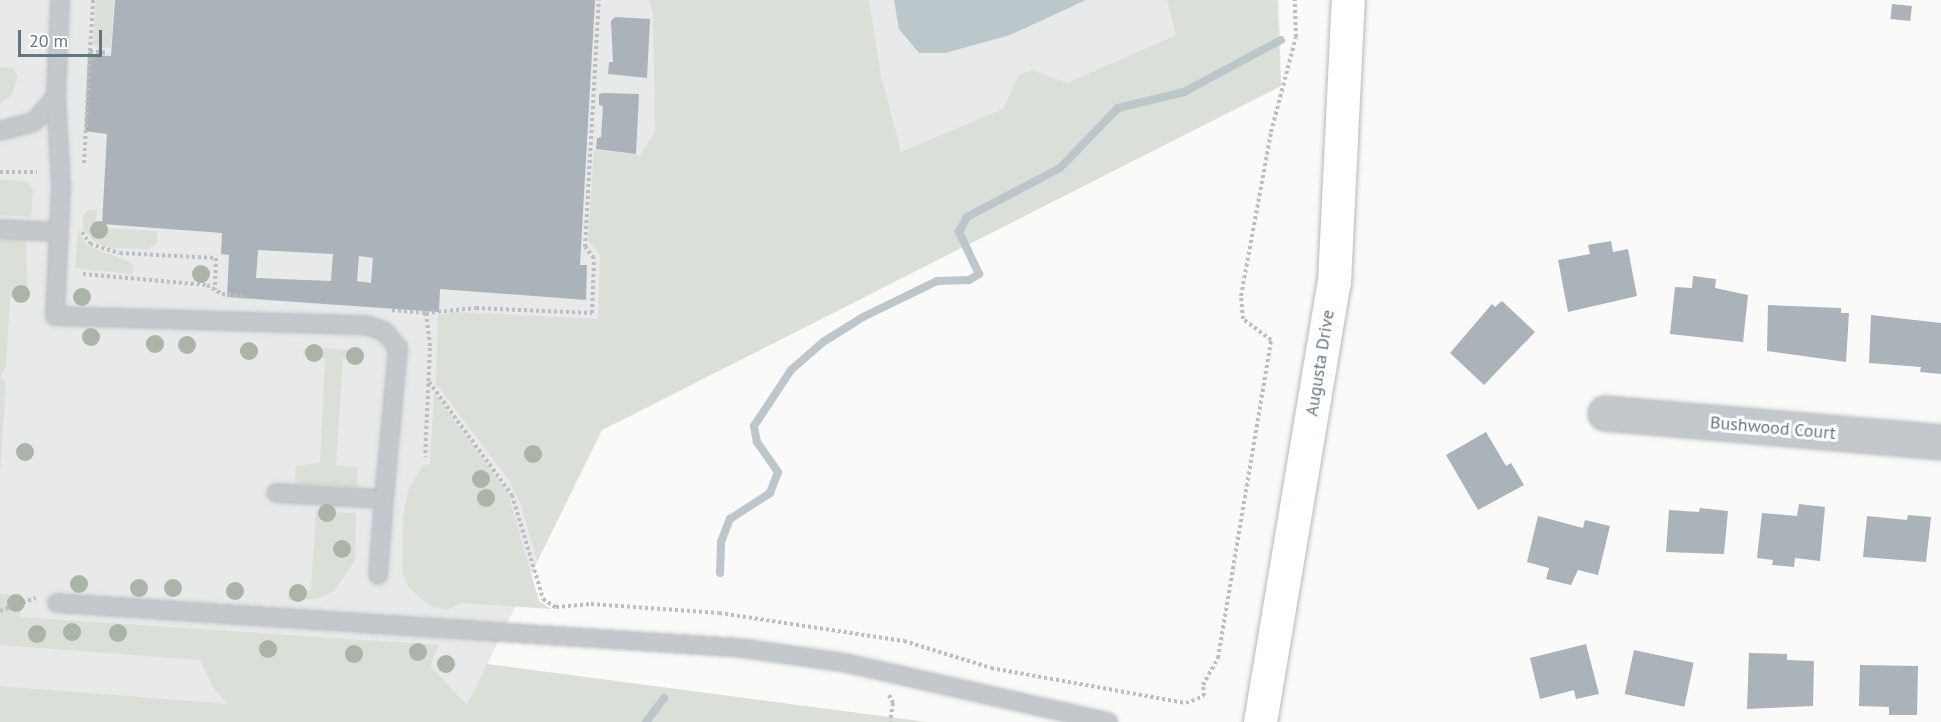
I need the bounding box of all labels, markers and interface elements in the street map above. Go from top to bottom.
scale bar [21,18,105,56]
text: 20 m [29,29,68,52]
street label: Augusta Drive [1301,308,1339,418]
street label: Bushwood Court [1709,412,1837,444]

